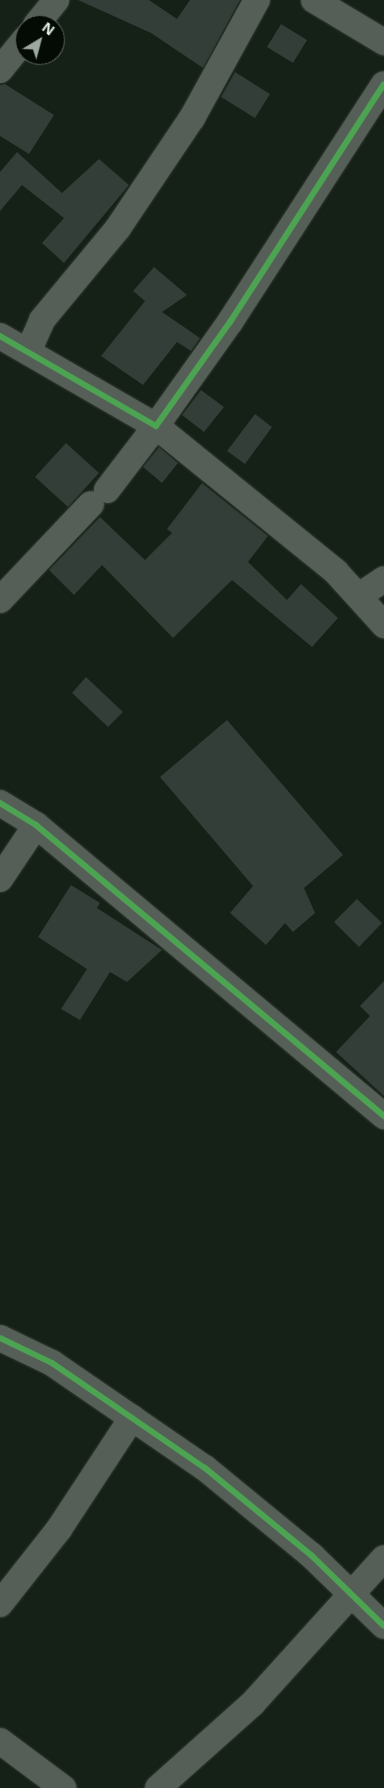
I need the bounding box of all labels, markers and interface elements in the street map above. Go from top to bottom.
north arrow [15,15,65,65]
text: N [38,17,59,39]

